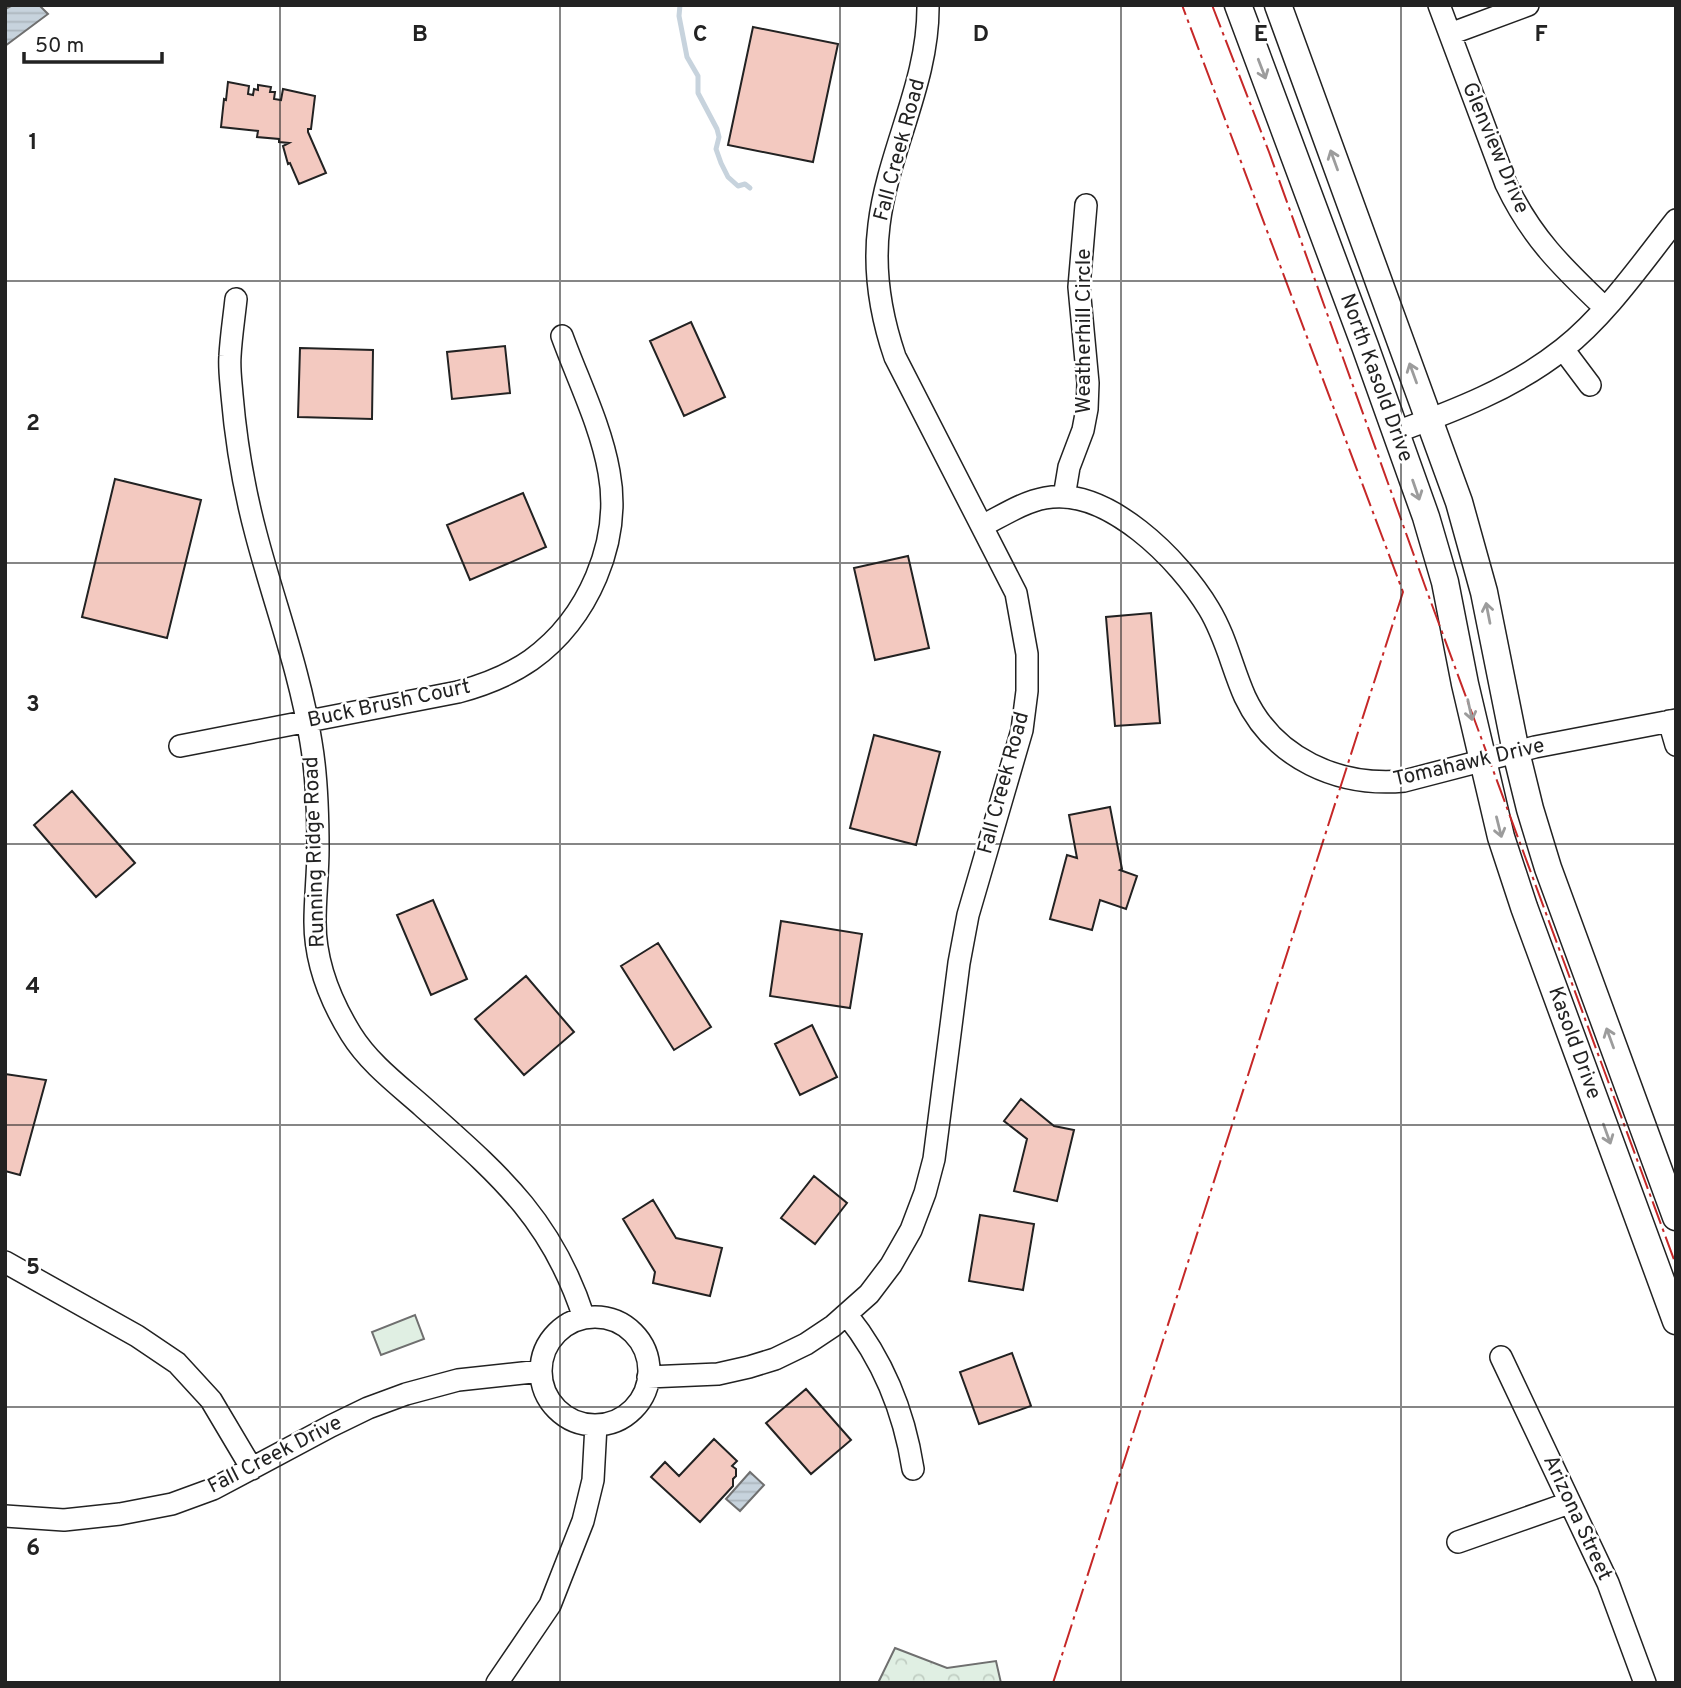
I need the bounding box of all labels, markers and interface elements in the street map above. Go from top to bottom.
scale bar [24,21,163,65]
text: B [412,21,428,50]
text: C [693,21,707,50]
text: D [973,21,989,50]
text: E [1254,21,1268,50]
text: F [1534,21,1548,50]
text: 50 m [35,33,84,60]
one-way arrow [1256,58,1269,80]
street label: Fall Creek Road [868,76,932,224]
street label: Glenview Drive [1455,78,1535,218]
text: 1 [28,129,38,158]
one-way arrow [1327,149,1340,171]
street label: Weatherhill Circle [1071,248,1098,414]
street label: North Kasold Drive [1333,290,1419,466]
one-way arrow [1406,363,1418,385]
text: 2 [26,410,40,439]
one-way arrow [1411,478,1423,500]
one-way arrow [1480,602,1494,625]
street label: Buck Brush Court [305,674,473,734]
text: 3 [26,691,40,720]
one-way arrow [1464,698,1478,721]
street label: Fall Creek Road [972,709,1036,857]
street label: Tomahawk Drive [1391,732,1547,794]
street label: Running Ridge Road [298,756,332,948]
one-way arrow [1493,815,1506,838]
text: 4 [26,973,40,1002]
street label: Kasold Drive [1541,983,1607,1103]
one-way arrow [1603,1027,1615,1049]
one-way arrow [1602,1123,1615,1145]
text: 5 [26,1254,40,1283]
street label: Fall Creek Drive [203,1410,347,1500]
street label: Arizona Street [1536,1451,1618,1585]
text: 6 [26,1535,40,1564]

